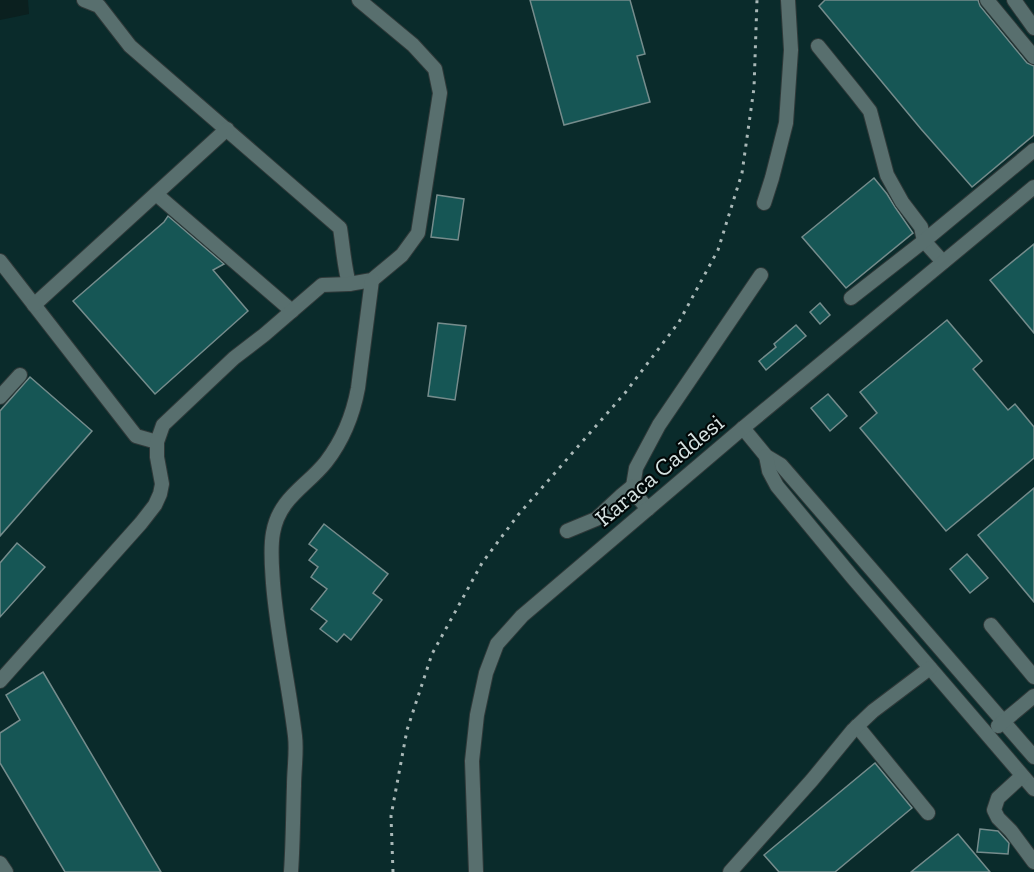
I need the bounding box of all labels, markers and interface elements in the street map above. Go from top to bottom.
street label: Karaca Caddesi [589,408,729,532]

